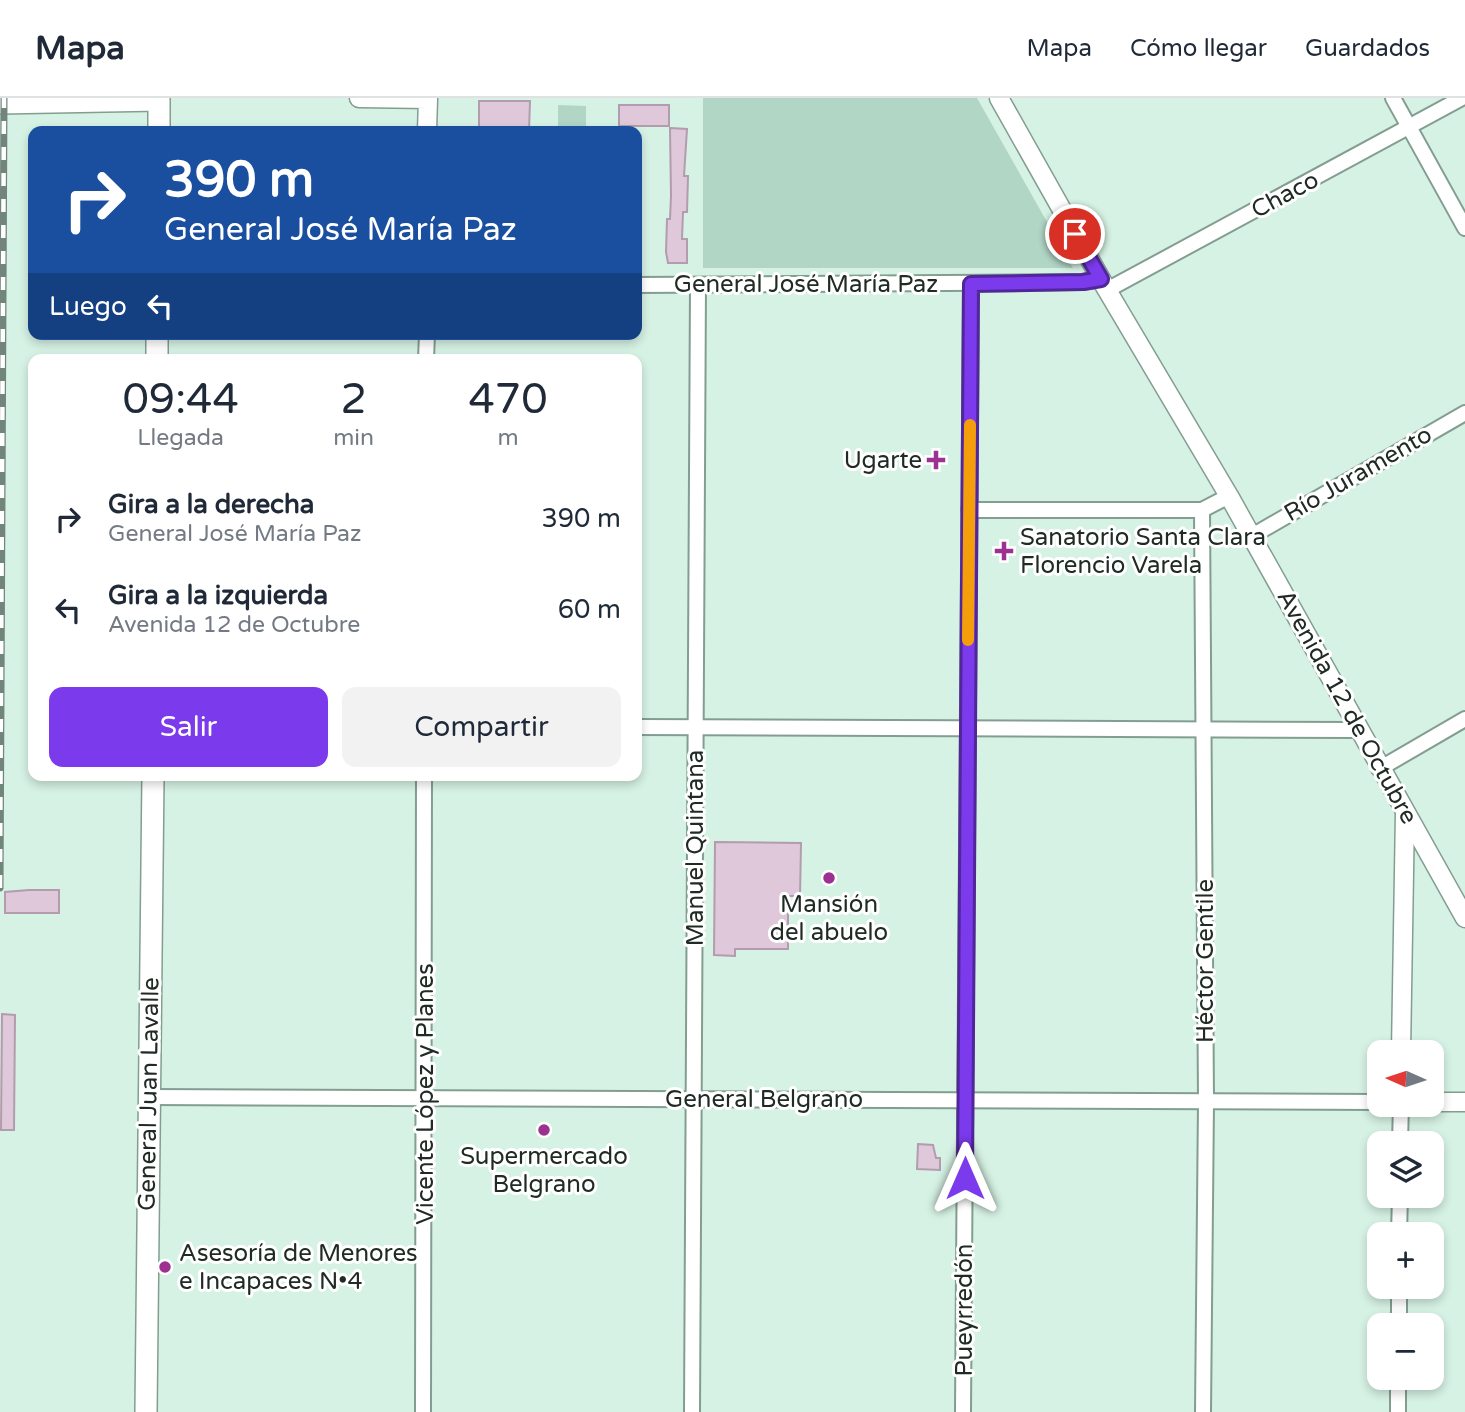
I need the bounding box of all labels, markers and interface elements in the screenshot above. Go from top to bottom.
text: Mapa [35,29,125,68]
text: Mapa [1027,34,1092,63]
text: Cómo llegar [1130,34,1267,63]
text: Guardados [1305,34,1430,63]
text: 390 m [164,151,314,210]
icon: right [49,154,140,245]
street label: Chaco [1246,165,1324,225]
pin [1045,204,1105,264]
text: General José María Paz [164,211,517,249]
icon: arrive [1056,215,1094,253]
street label: General José María Paz [674,270,938,299]
icon: left [141,287,179,325]
text: Luego [49,291,127,322]
text: 09:44 [122,374,239,425]
text: 2 [340,374,367,425]
text: 470 [468,374,548,425]
street label: Río Juramento [1279,420,1437,528]
text: Llegada [137,424,224,452]
text: min [333,424,374,452]
text: m [497,424,519,452]
place label: Ugarte [844,446,922,475]
marker: Ugarte [928,452,944,468]
text: Gira a la derecha [108,489,314,520]
icon: right [49,500,87,538]
text: 390 m [541,503,621,534]
text: General José María Paz [108,520,361,548]
place label: Sanatorio Santa Clara Florencio Varela [1020,523,1266,580]
marker: Sanatorio Santa Clara Florencio Varela [994,541,1014,561]
text: Gira a la izquierda [108,580,328,611]
street label: Avenida 12 de Octubre [1271,585,1423,829]
icon: left [49,591,87,629]
text: 60 m [558,594,621,625]
text: Avenida 12 de Octubre [108,611,360,639]
button: Salir [49,687,328,767]
button: Compartir [342,687,621,767]
street label: Manuel Quintana [681,750,710,946]
marker: Mansión del abuelo [821,870,837,886]
street label: Héctor Gentile [1191,879,1220,1043]
place label: Mansión del abuelo [770,890,888,947]
street label: Vicente López y Planes [411,963,440,1225]
street label: General Juan Lavalle [132,977,166,1211]
north arrow [1367,1040,1444,1116]
map controls [1367,1040,1444,1390]
street label: General Belgrano [665,1085,863,1114]
marker: Supermercado Belgrano [536,1122,552,1138]
button: layers [1367,1131,1444,1208]
position arrow [928,1141,1002,1215]
place label: Supermercado Belgrano [460,1142,628,1199]
button: + [1367,1222,1444,1299]
place label: Asesoría de Menores e Incapaces N•4 [179,1239,418,1296]
street label: Pueyrredón [950,1244,979,1376]
marker: Asesoría de Menores e Incapaces N•4 [157,1259,173,1275]
button: − [1367,1313,1444,1390]

